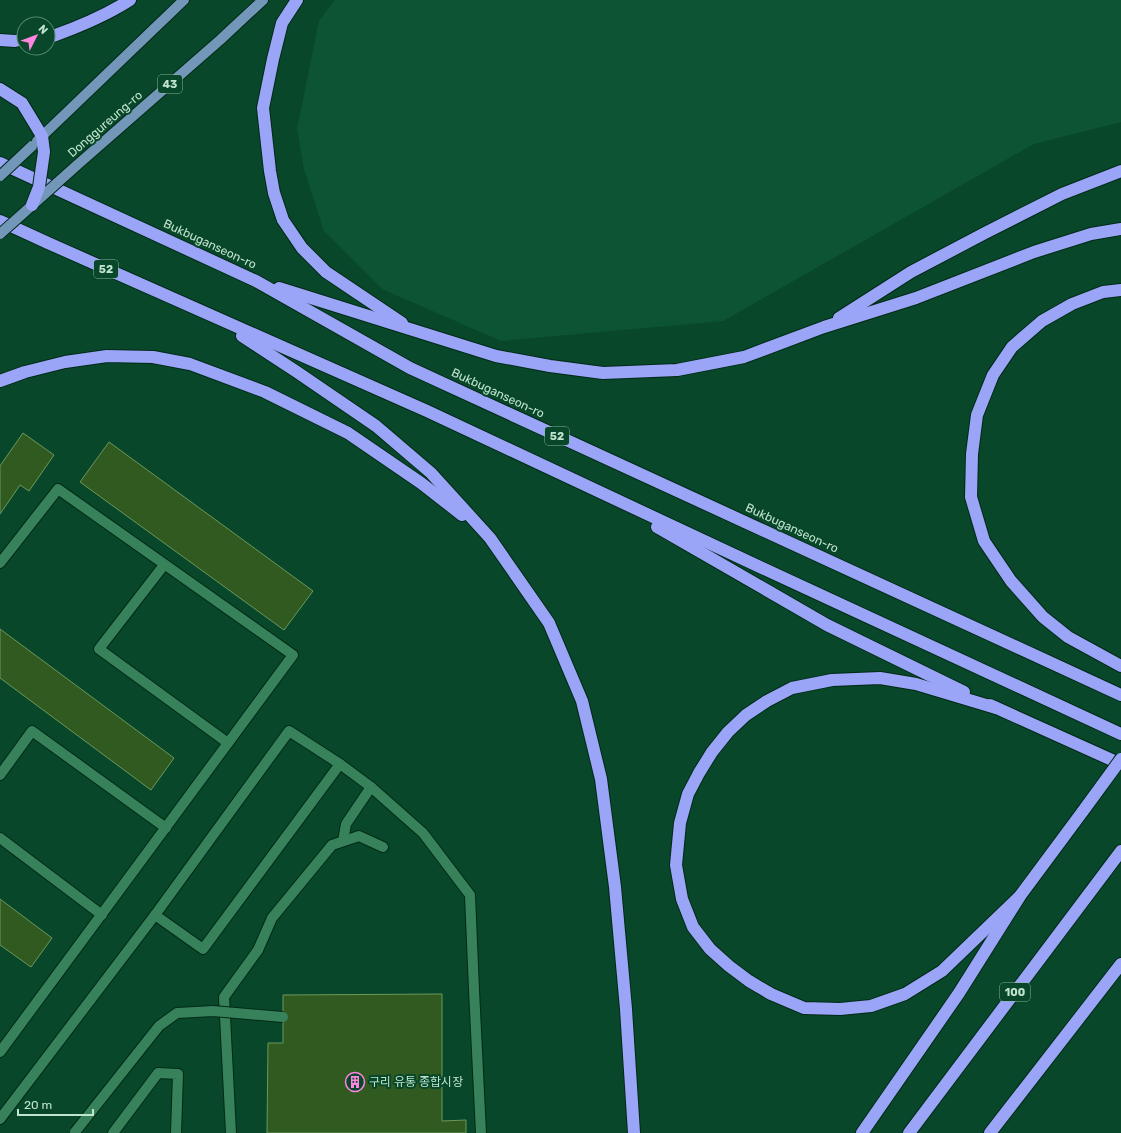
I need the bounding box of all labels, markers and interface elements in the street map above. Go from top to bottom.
north arrow [16,16,56,56]
text: N [36,22,51,37]
road number: 43 [158,75,182,93]
street label: Donggureung-ro [65,88,145,160]
street label: Bukbuganseon-ro [161,216,259,272]
road number: 52 [94,260,118,278]
street label: Bukbuganseon-ro [449,365,547,421]
road number: 52 [545,427,569,445]
street label: Bukbuganseon-ro [743,500,841,556]
road number: 100 [1000,983,1030,1001]
building icon: 구리 유통 종합시장 [344,1071,366,1093]
place label: 구리 유통 종합시장 [369,1075,463,1089]
scale bar [18,1091,93,1117]
text: 20 m [24,1098,52,1112]

